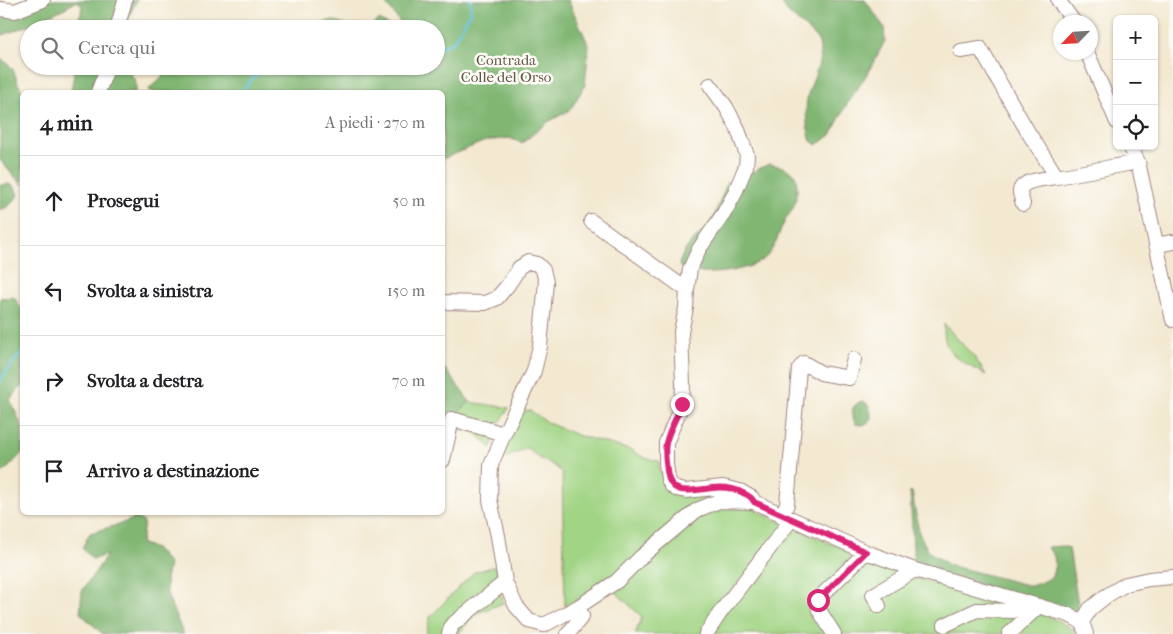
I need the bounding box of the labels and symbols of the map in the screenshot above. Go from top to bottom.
north arrow [1053,15,1098,60]
park label: Contrada Colle del Orso [461,51,552,86]
route end [671,393,694,416]
route start [807,589,830,612]

